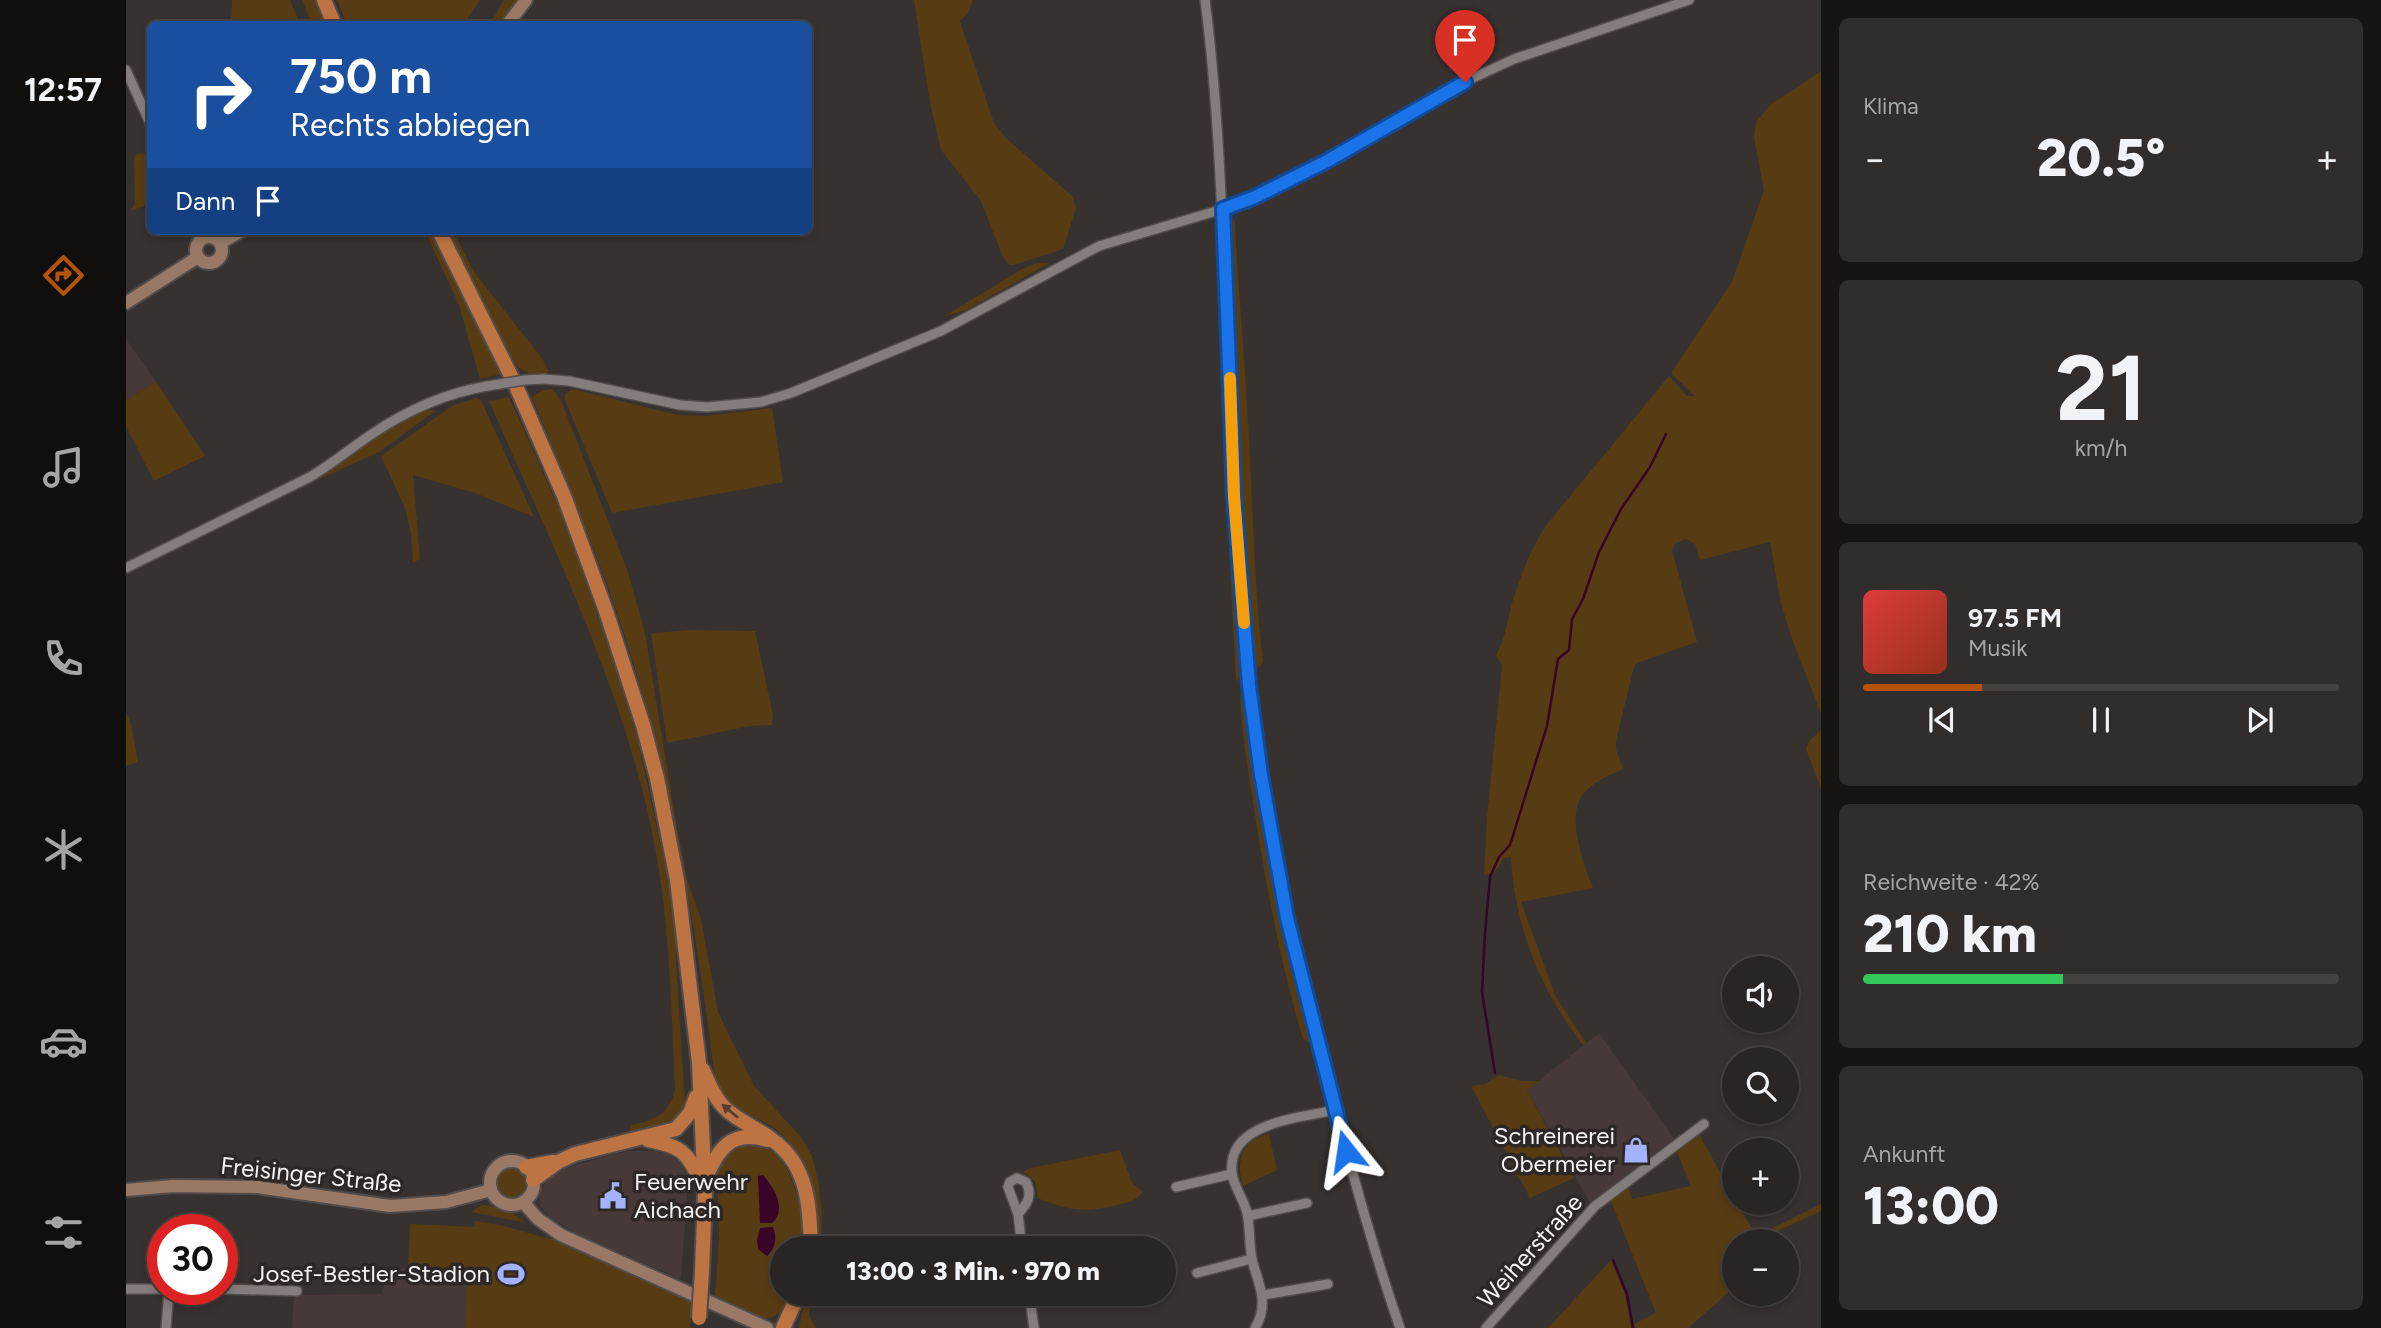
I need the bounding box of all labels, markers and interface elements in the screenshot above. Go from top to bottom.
pin [1435,10,1495,82]
icon: arrive [1446,21,1484,59]
text: 750 m [290,46,432,105]
icon: right [175,49,266,140]
text: 12:57 [24,71,102,109]
text: Klima [1863,92,1919,120]
text: Rechts abbiegen [290,106,530,144]
text: 20.5° [2037,127,2165,189]
text: − [1863,136,1887,182]
text: + [2315,136,2339,182]
icon: arrive [249,182,287,220]
text: Dann [175,185,235,217]
icon: directions [39,251,88,300]
text: 21 [2055,334,2147,443]
text: km/h [2075,434,2127,462]
icon: music [39,443,88,492]
text: 97.5 FM [1968,602,2062,634]
icon: phone [39,634,88,683]
text: Musik [1968,634,2028,662]
icon: previous [1923,701,1961,739]
icon: pause [2082,701,2120,739]
icon: next [2241,701,2279,739]
icon: climate [39,825,88,874]
text: Reichweite · 42% [1863,868,2040,896]
text: 210 km [1863,903,2037,965]
map controls [1722,956,1799,1306]
button: sound [1722,956,1799,1033]
icon: car [39,1017,88,1066]
button: search [1722,1047,1799,1124]
one-way arrow [721,1104,739,1119]
position arrow [1309,1114,1383,1188]
place label: Schreinerei Obermeier [1494,1121,1615,1178]
shop icon: Schreinerei Obermeier [1621,1135,1651,1165]
button: + [1722,1138,1799,1215]
text: Ankunft [1863,1140,1945,1168]
street label: Freisinger Straße [219,1151,403,1198]
place label: Feuerwehr Aichach [634,1167,748,1224]
text: 13:00 [1863,1175,1999,1237]
public building icon: Feuerwehr Aichach [598,1181,628,1211]
street label: Weiherstraße [1471,1188,1588,1313]
icon: filters [39,1208,88,1257]
speed limit sign: 30 [147,1214,238,1305]
button: − [1722,1229,1799,1306]
text: 13:00 · 3 Min. · 970 m [846,1255,1100,1287]
place label: Josef-Bestler-Stadion [253,1259,490,1288]
sports icon: Josef-Bestler-Stadion [496,1259,526,1289]

